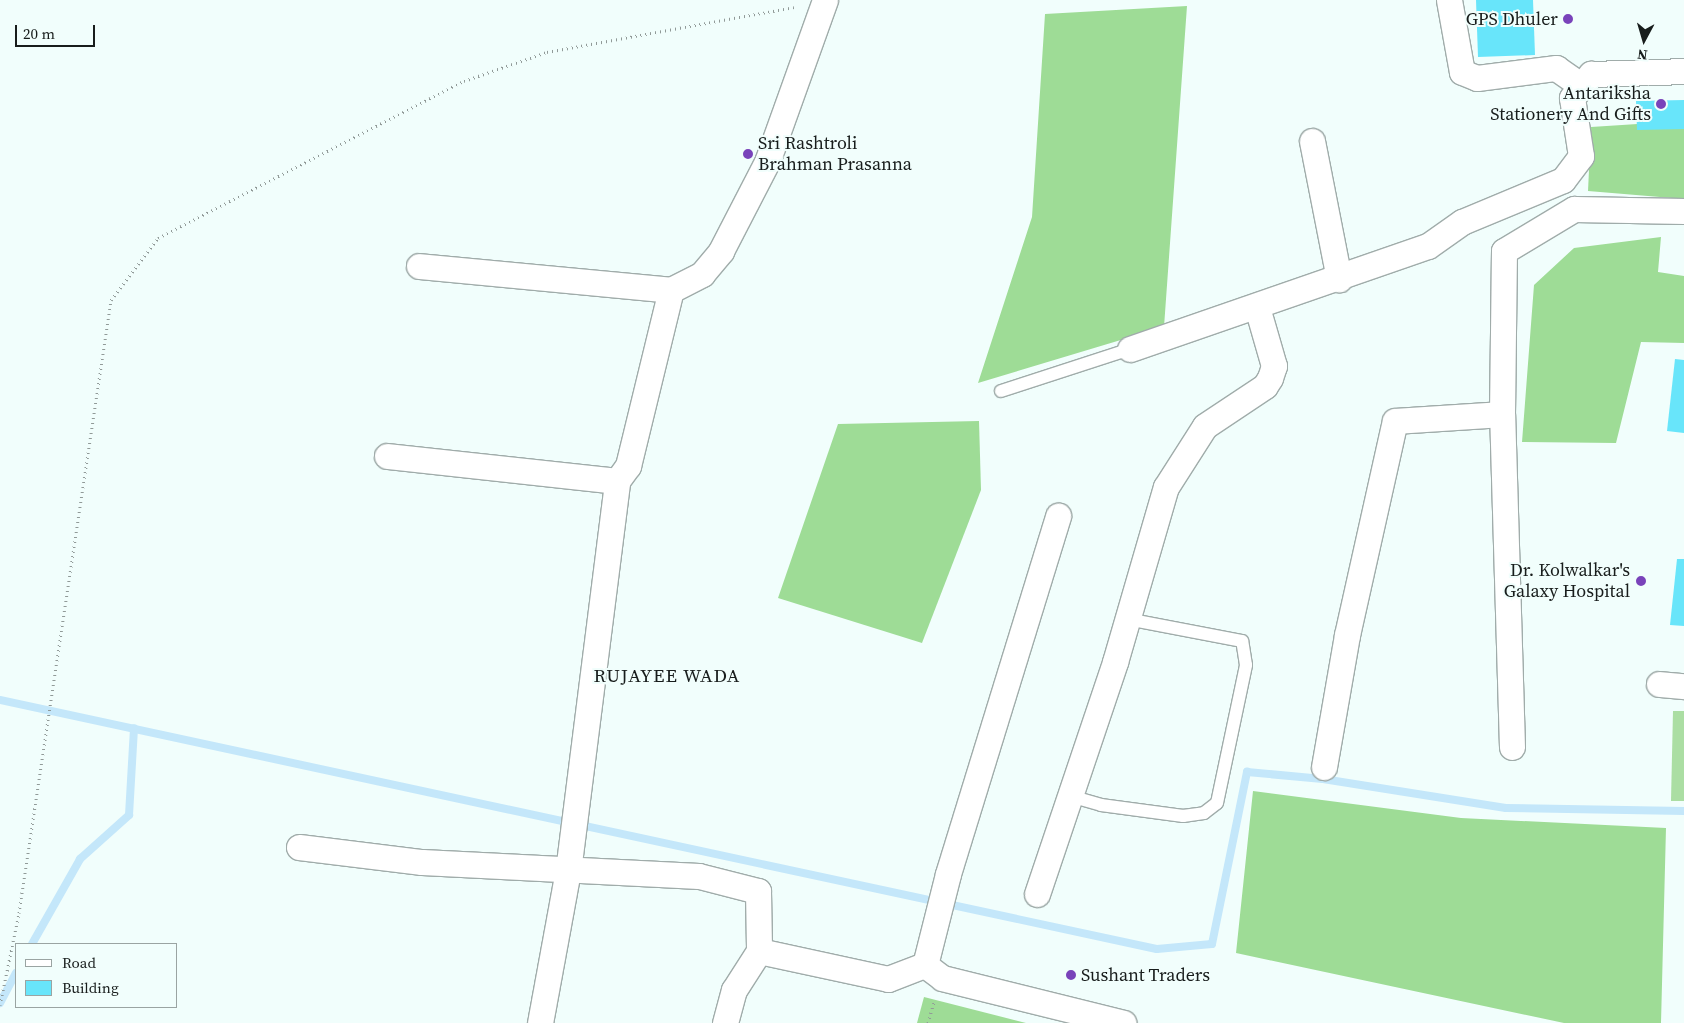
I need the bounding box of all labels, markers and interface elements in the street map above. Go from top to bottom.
place label: GPS Dhuler [1466,8,1558,30]
marker: GPS Dhuler [1562,13,1574,25]
scale bar [18,15,98,47]
north arrow [1619,15,1669,65]
text: 20 m [23,23,55,44]
text: N [1636,44,1649,65]
place label: Antariksha Stationery And Gifts [1490,83,1651,126]
marker: Antariksha Stationery And Gifts [1655,98,1667,110]
place label: Sri Rashtroli Brahman Prasanna [758,133,912,176]
marker: Sri Rashtroli Brahman Prasanna [742,148,754,160]
place label: Dr. Kolwalkar's Galaxy Hospital [1504,560,1630,602]
marker: Dr. Kolwalkar's Galaxy Hospital [1634,574,1648,588]
district label: RUJAYEE WADA [592,665,742,687]
legend [15,943,178,1008]
text: Road [62,952,96,973]
place label: Sushant Traders [1081,964,1210,986]
marker: Sushant Traders [1065,969,1077,981]
text: Building [62,977,119,998]

